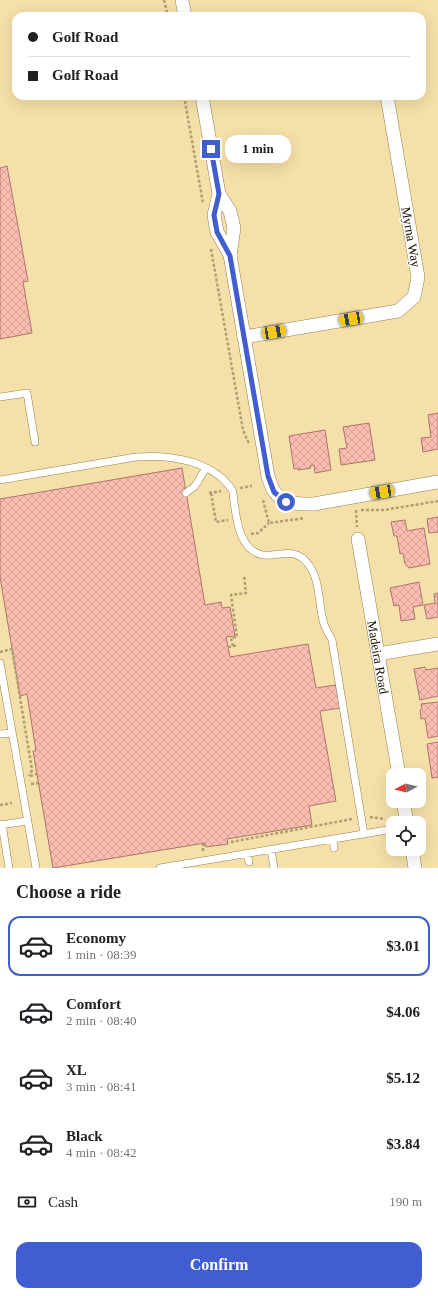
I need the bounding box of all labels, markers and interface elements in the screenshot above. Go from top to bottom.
text: Golf Road [52,29,118,45]
text: Golf Road [52,67,118,83]
callout: 1 min [225,135,291,163]
route end [202,140,220,158]
text: 1 min [242,141,274,156]
street label: Myrna Way [398,206,424,269]
car [338,311,364,327]
car [261,324,287,340]
car [369,484,395,500]
route start [277,493,295,511]
street label: Madeira Road [365,619,392,695]
north arrow [386,768,426,808]
map controls [386,768,426,856]
button: locate [386,816,426,856]
text: Choose a ride [16,882,121,902]
icon: car [18,928,54,964]
text: Economy [66,930,126,946]
text: $3.01 [386,938,420,954]
text: 1 min · 08:39 [66,947,136,962]
icon: car [18,994,54,1030]
text: Comfort [66,996,121,1012]
text: $4.06 [386,1004,420,1020]
text: 2 min · 08:40 [66,1013,136,1028]
icon: car [18,1060,54,1096]
text: XL [66,1062,87,1078]
text: $5.12 [386,1070,420,1086]
text: 3 min · 08:41 [66,1079,136,1094]
icon: car [18,1126,54,1162]
text: Black [66,1128,103,1144]
text: $3.84 [386,1136,420,1152]
text: 4 min · 08:42 [66,1145,136,1160]
icon: cash [16,1191,38,1213]
text: Cash [48,1194,78,1210]
text: 190 m [389,1194,422,1209]
button: Confirm [16,1242,422,1288]

